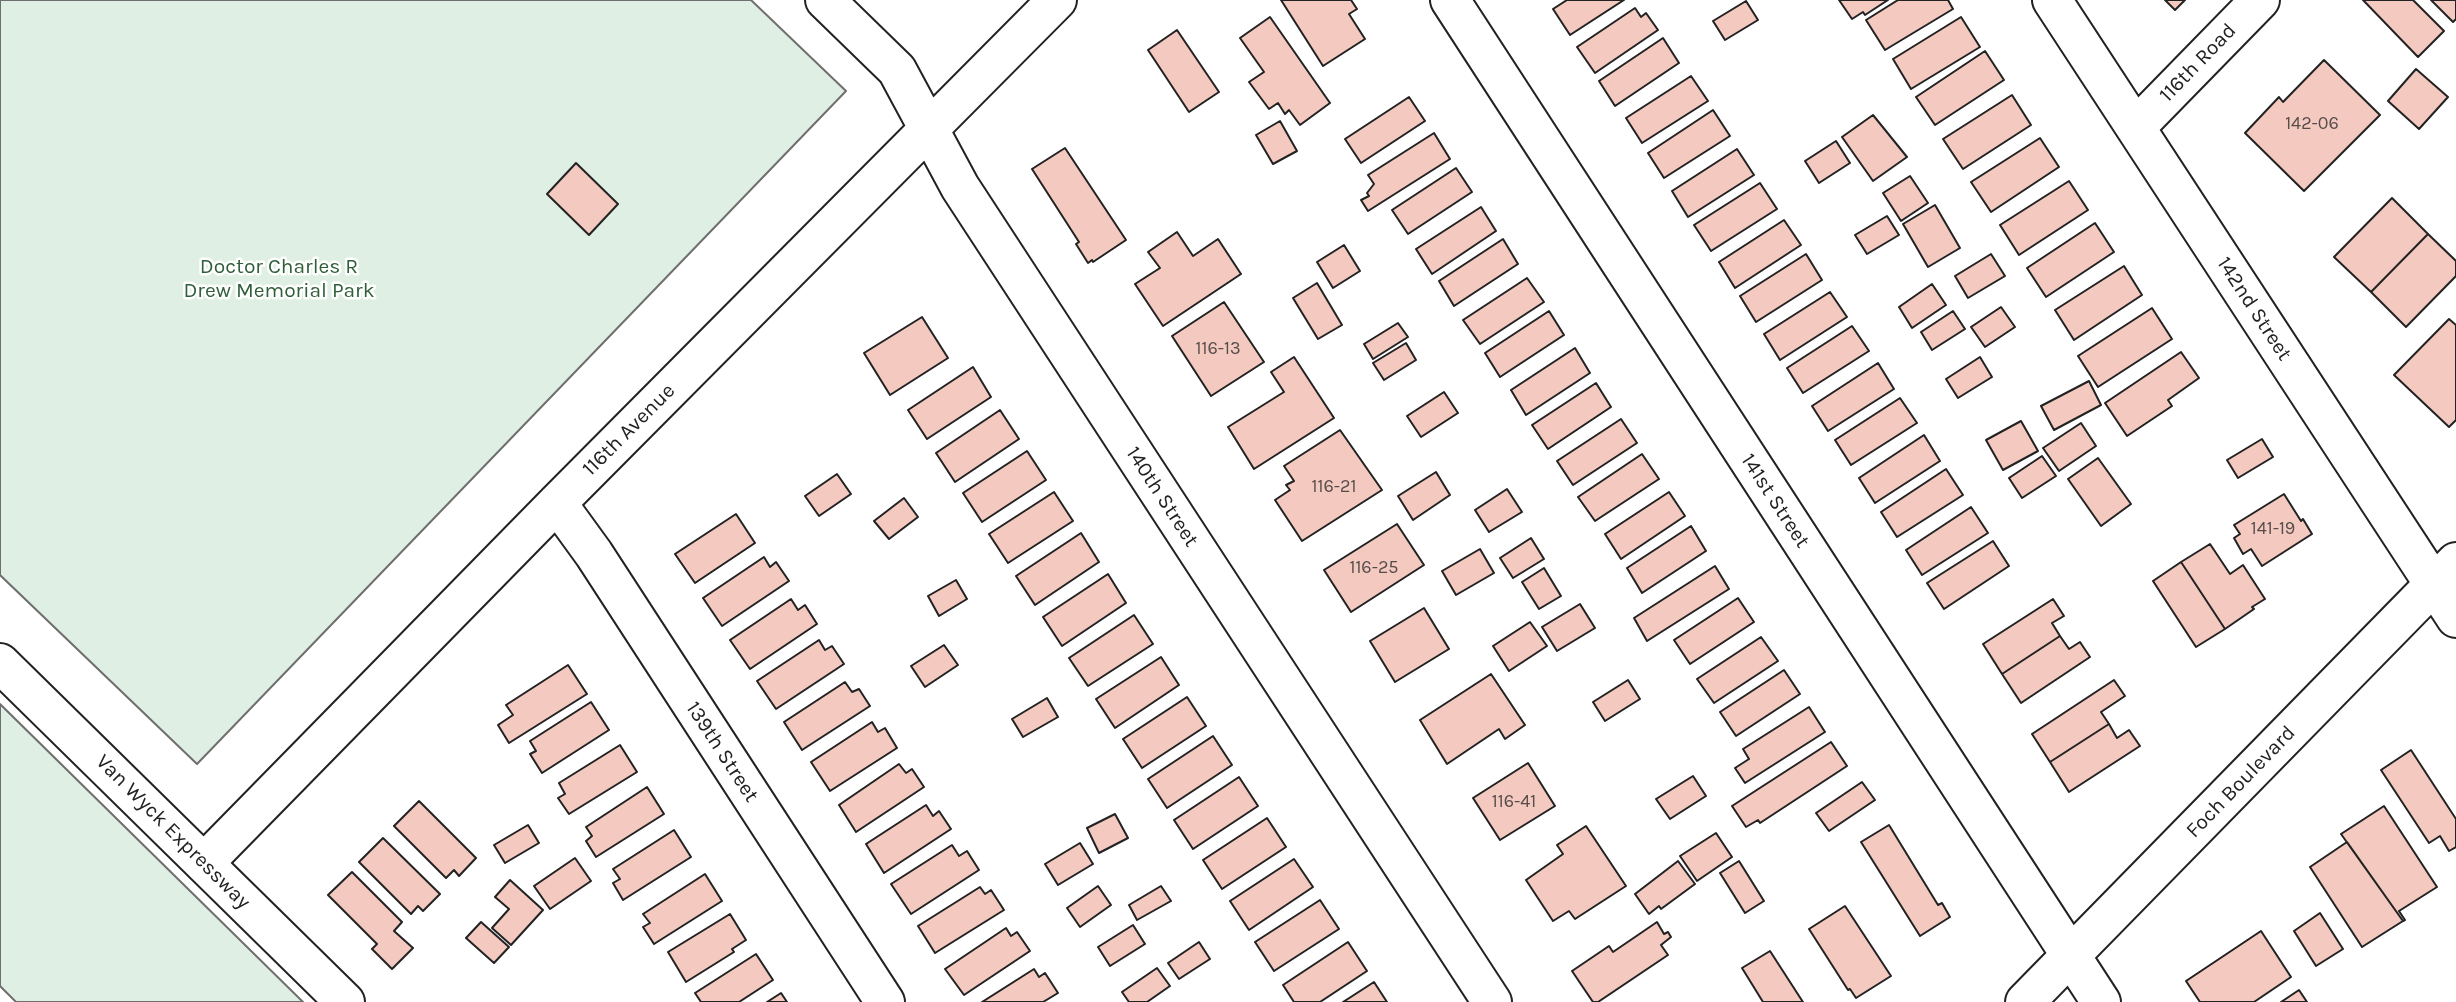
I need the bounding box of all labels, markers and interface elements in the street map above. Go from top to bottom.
street label: 116th Road [2154,18,2242,108]
house number: 142-06 [2285,113,2339,135]
street label: 142nd Street [2211,252,2297,366]
park label: Doctor Charles R Drew Memorial Park [183,254,375,304]
house number: 116-13 [1195,338,1241,360]
street label: 116th Avenue [577,378,681,482]
street label: 140th Street [1120,442,1204,552]
street label: 141st Street [1735,449,1815,553]
house number: 116-21 [1312,476,1356,498]
house number: 141-19 [2251,518,2295,540]
house number: 116-25 [1349,557,1399,579]
street label: 139th Street [680,697,764,807]
street label: Foch Boulevard [2181,721,2301,843]
street label: Van Wyck Expressway [90,749,256,915]
house number: 116-41 [1492,791,1536,813]

